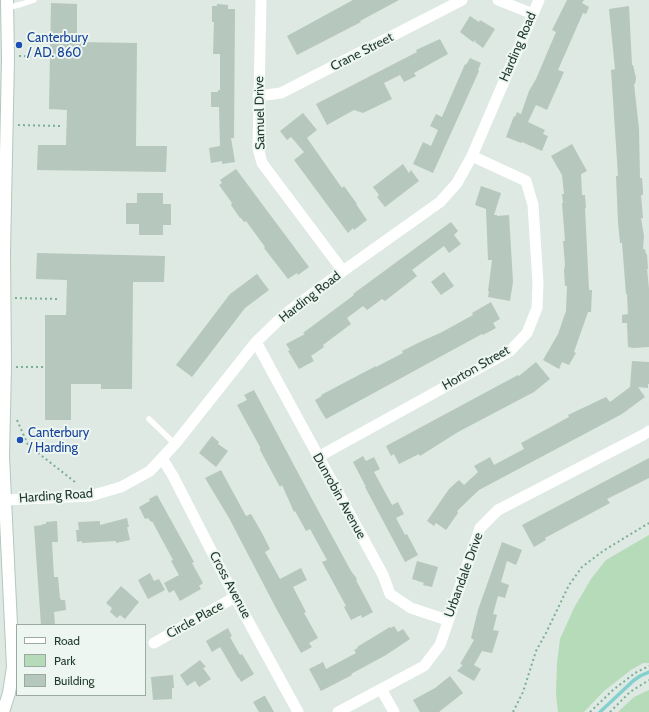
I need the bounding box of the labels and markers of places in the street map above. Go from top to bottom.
place label: Canterbury / AD. 860 [27,30,88,61]
marker: Canterbury / AD. 860 [14,40,24,50]
place label: Canterbury / Harding [28,425,89,456]
marker: Canterbury / Harding [15,435,25,445]

